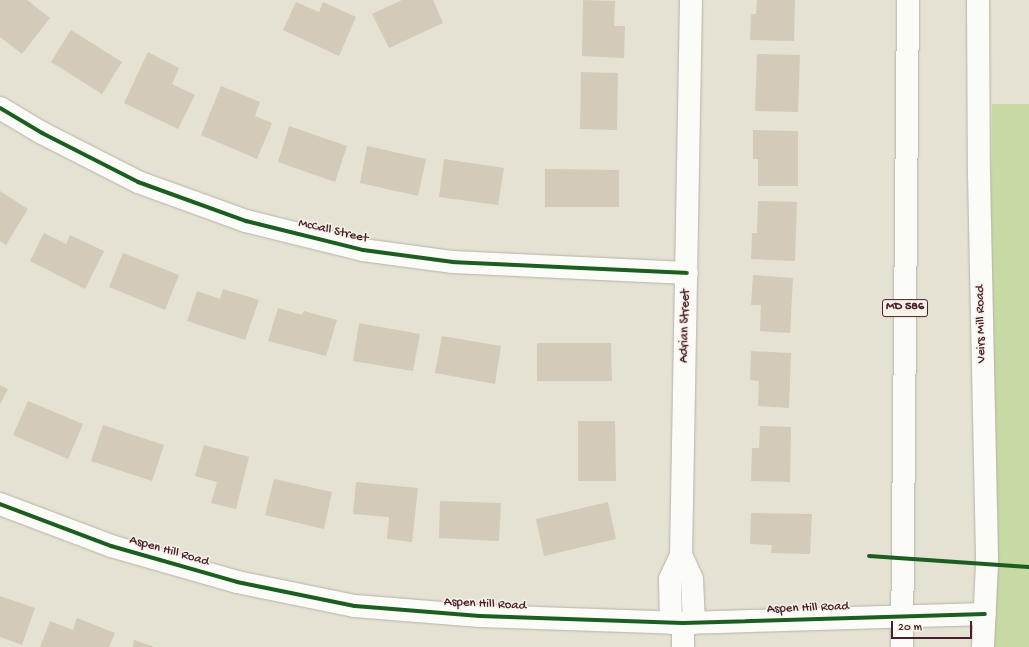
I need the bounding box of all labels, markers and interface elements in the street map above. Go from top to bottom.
street label: McCall Street [297,216,369,248]
street label: Veirs Mill Road [974,285,990,363]
street label: Adrian Street [678,289,694,363]
road number: MD 586 [882,298,928,318]
street label: Aspen Hill Road [127,533,211,571]
street label: Aspen Hill Road [444,595,526,615]
street label: Aspen Hill Road [767,600,849,618]
scale bar [893,613,974,639]
text: 20 m [898,621,922,635]

